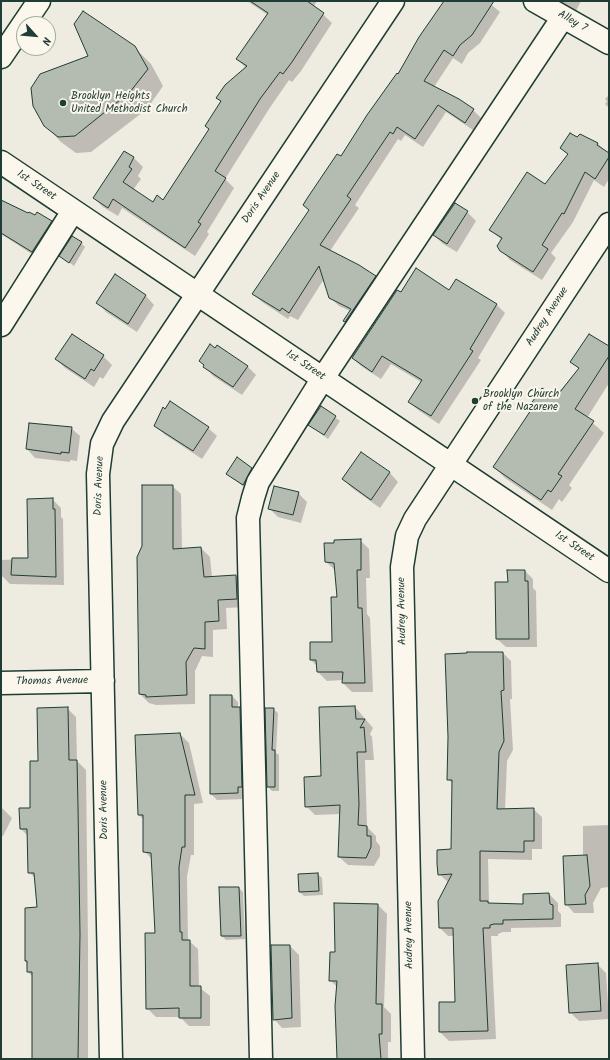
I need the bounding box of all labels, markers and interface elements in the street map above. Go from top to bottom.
street label: Alley 7 [555,8,589,36]
north arrow [16,16,56,56]
text: N [36,34,55,48]
place label: Brooklyn Heights United Methodist Church [71,90,188,116]
marker: Brooklyn Heights United Methodist Church [58,98,68,108]
street label: 1st Street [14,168,58,204]
street label: Doris Avenue [240,170,284,226]
street label: Audrey Avenue [524,285,572,349]
street label: 1st Street [283,348,327,384]
place label: Brooklyn Church of the Nazarene [483,388,559,414]
marker: Brooklyn Church of the Nazarene [470,396,480,406]
street label: Doris Avenue [92,456,108,516]
street label: 1st Street [552,529,596,565]
street label: Audrey Avenue [396,577,410,645]
street label: Thomas Avenue [16,675,88,689]
street label: Doris Avenue [98,780,112,840]
street label: Audrey Avenue [403,901,417,969]

